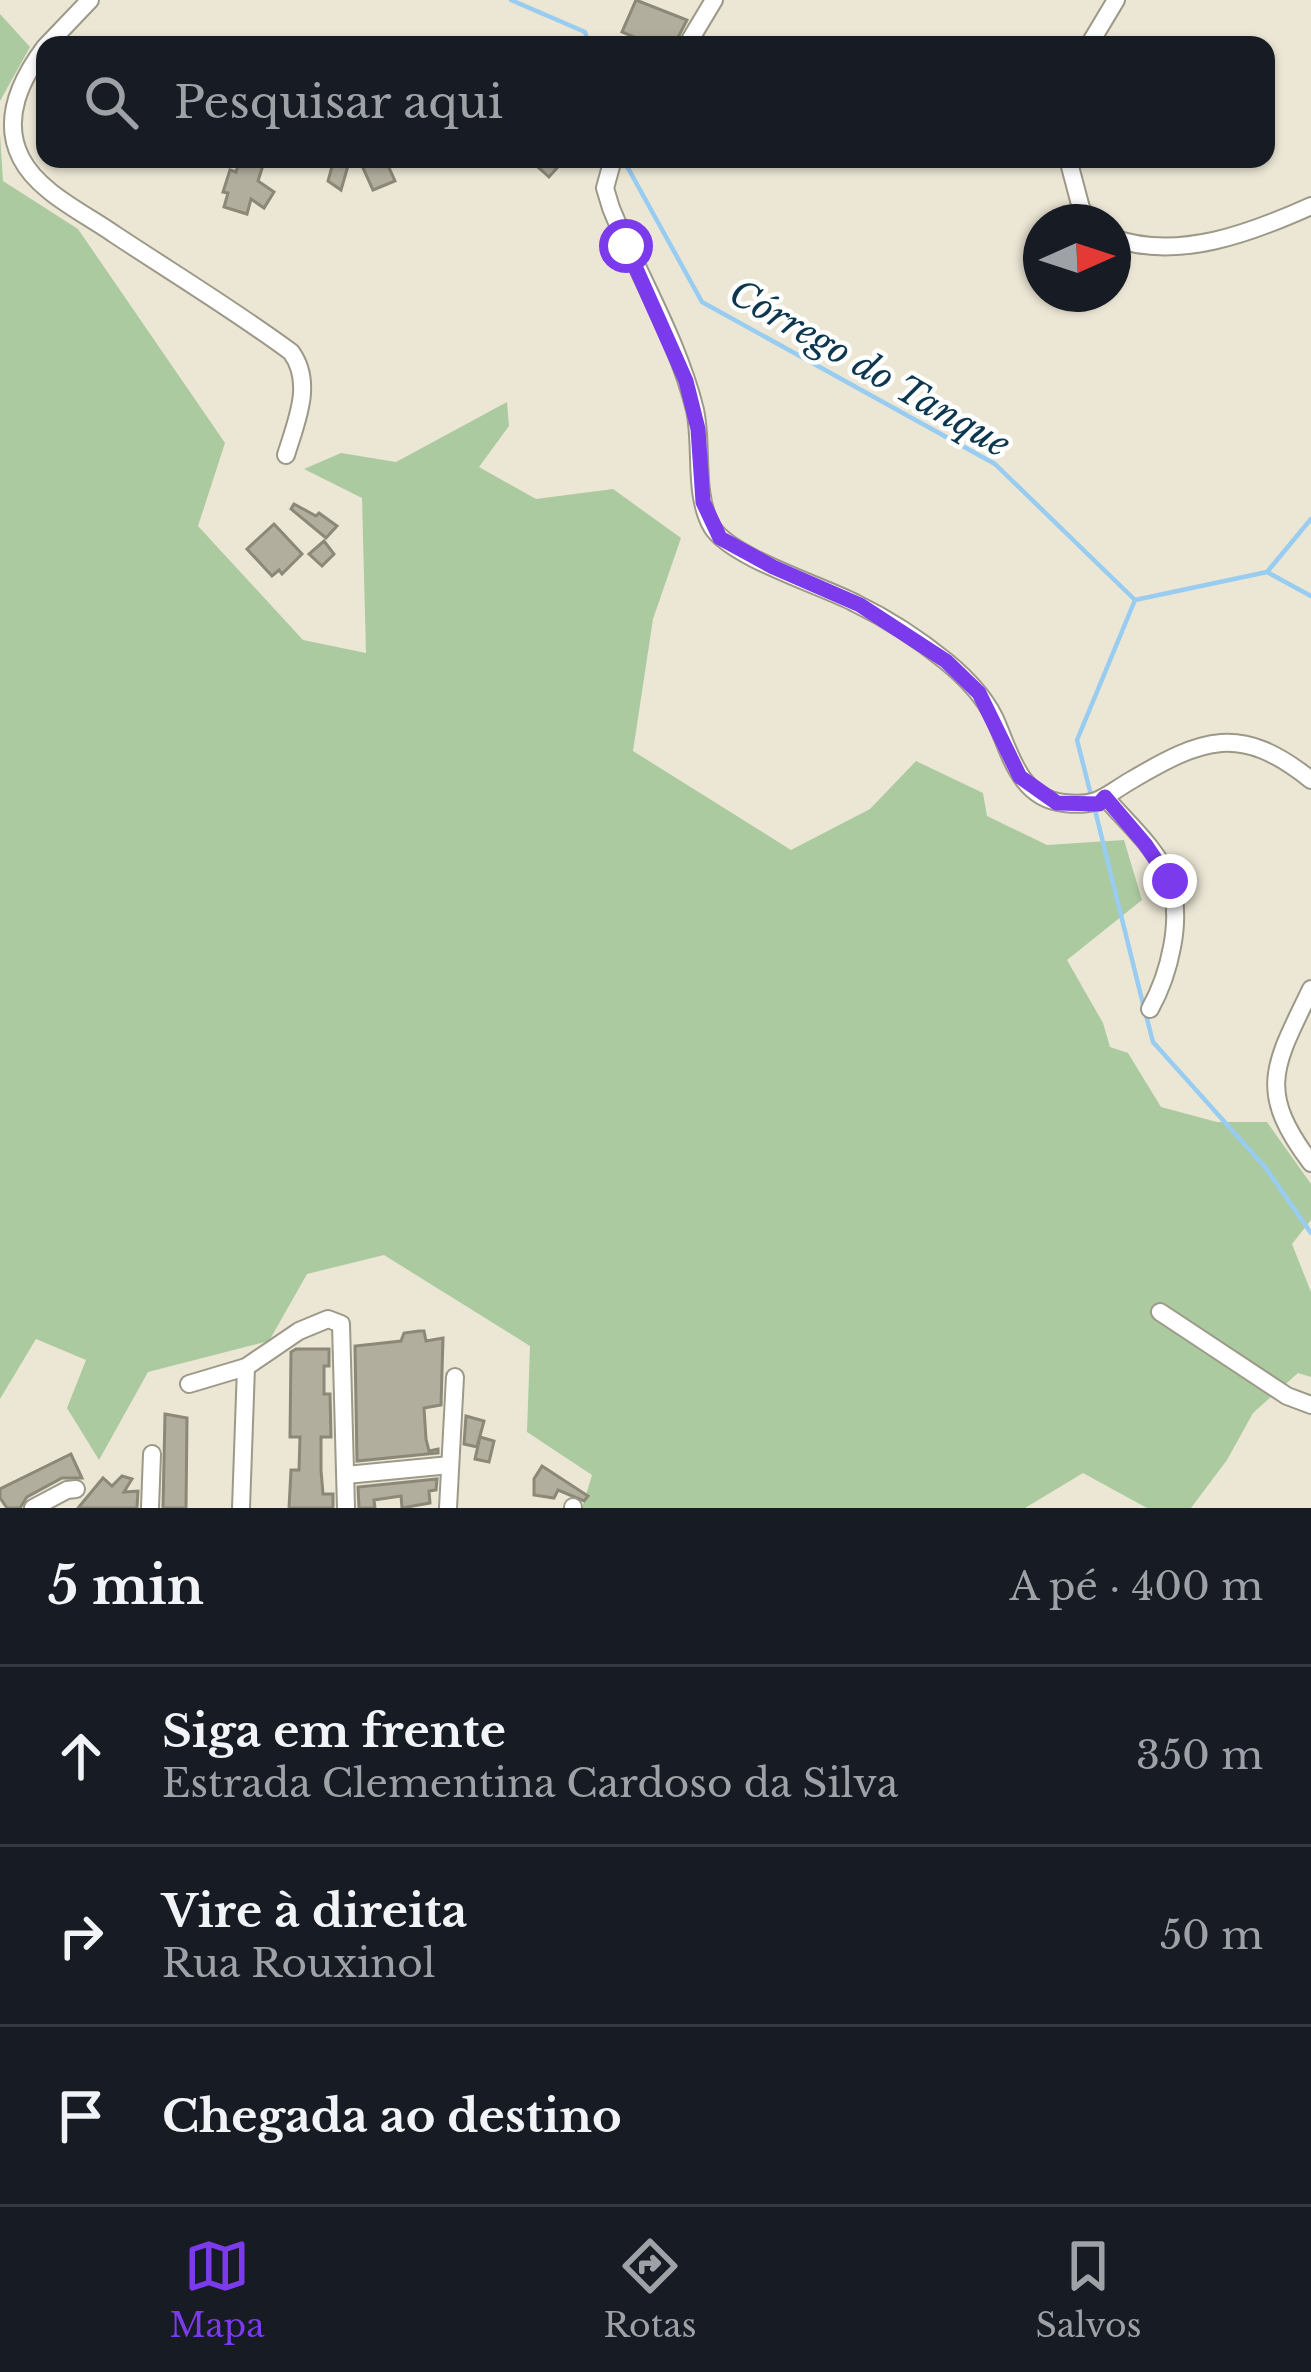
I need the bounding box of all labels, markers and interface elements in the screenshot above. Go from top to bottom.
search box [36,36,1275,168]
icon: search [78,69,144,135]
text: Pesquisar aqui [174,74,503,130]
north arrow [1023,204,1131,312]
route start [599,219,653,273]
water label: Córrego do Tanque [722,270,1018,467]
route end [1143,854,1197,908]
text: 5 min [48,1555,204,1618]
text: A pé · 400 m [1009,1562,1263,1611]
text: Siga em frente [162,1703,506,1759]
icon: ahead [48,1723,114,1789]
text: 350 m [1136,1731,1263,1780]
text: Estrada Clementina Cardoso da Silva [162,1759,898,1808]
text: Vire à direita [162,1883,467,1939]
icon: right [48,1903,114,1969]
text: 50 m [1160,1911,1263,1960]
text: Rua Rouxinol [162,1939,435,1988]
icon: arrive [48,2083,114,2149]
text: Chegada ao destino [162,2088,622,2144]
tab: Mapa [169,2233,264,2346]
tab: Rotas [603,2233,696,2346]
tab: Salvos [1035,2233,1141,2346]

